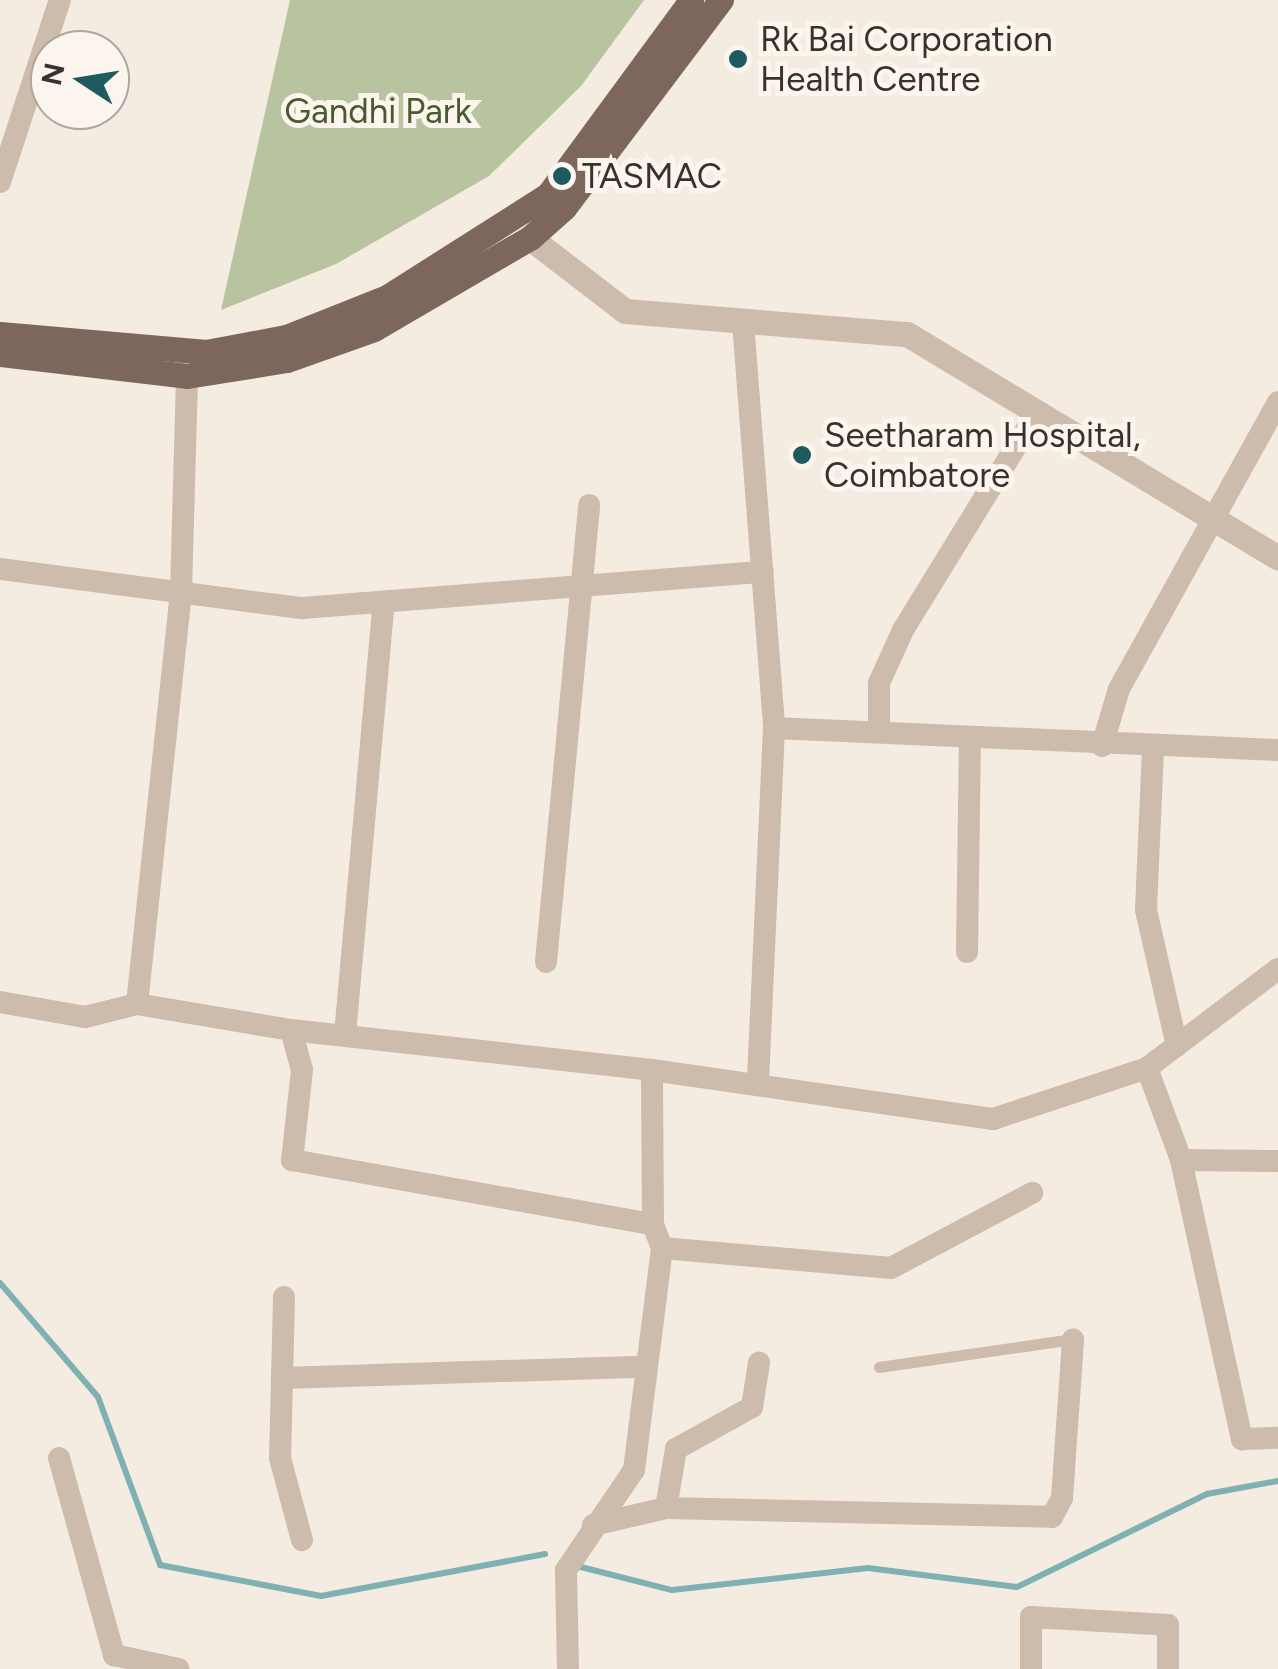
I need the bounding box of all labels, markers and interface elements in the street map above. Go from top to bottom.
place label: Rk Bai Corporation Health Centre [760,18,1053,100]
north arrow [30,30,130,130]
marker: Rk Bai Corporation Health Centre [725,46,751,72]
text: N [34,60,71,88]
park label: Gandhi Park [284,90,472,132]
place label: TASMAC [582,155,722,197]
marker: TASMAC [551,165,573,187]
place label: Seetharam Hospital, Coimbatore [824,414,1141,496]
marker: Seetharam Hospital, Coimbatore [789,442,815,468]

